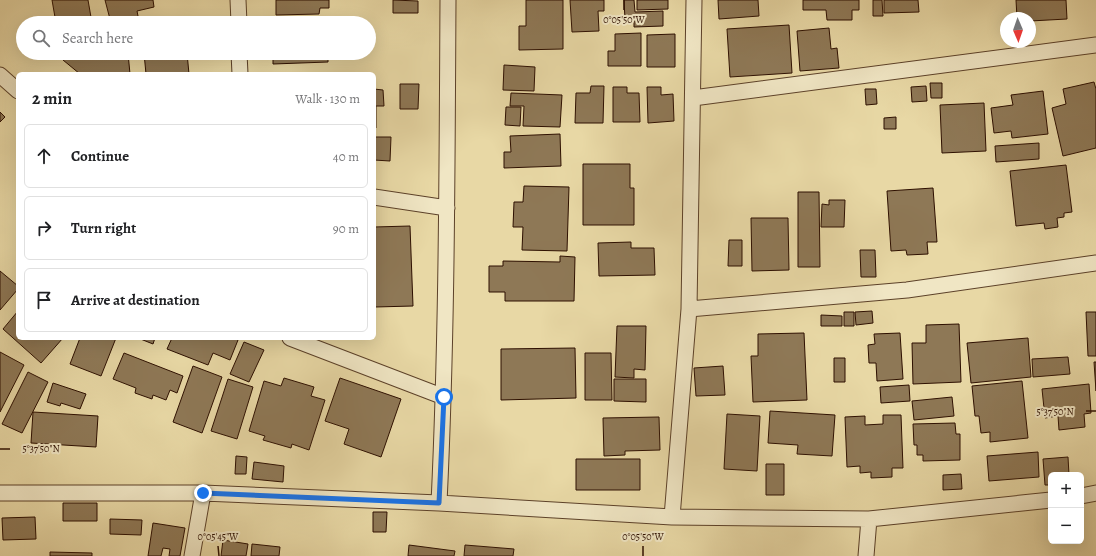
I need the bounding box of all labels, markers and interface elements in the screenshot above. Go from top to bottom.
north arrow [1000,12,1036,48]
text: 0°05'50"W [603,13,646,26]
search box [16,16,376,60]
icon: search [30,27,52,49]
text: Search here [62,28,133,48]
text: 2 min [32,87,72,110]
text: Walk · 130 m [295,90,360,107]
icon: ahead [33,145,55,167]
text: Continue [71,146,129,166]
text: 40 m [333,148,359,165]
icon: right [33,217,55,239]
text: Turn right [71,218,136,238]
text: 90 m [333,220,359,237]
icon: arrive [33,289,55,311]
text: Arrive at destination [71,290,200,310]
route start [435,388,453,406]
text: 5°37'50"N [1036,405,1074,418]
text: 5°37'50"N [22,442,60,455]
map controls [1048,472,1084,544]
button: + [1048,472,1084,508]
route end [194,484,212,502]
button: − [1048,508,1084,544]
text: 0°05'45"W [198,530,239,543]
text: 0°05'50"W [622,530,665,543]

